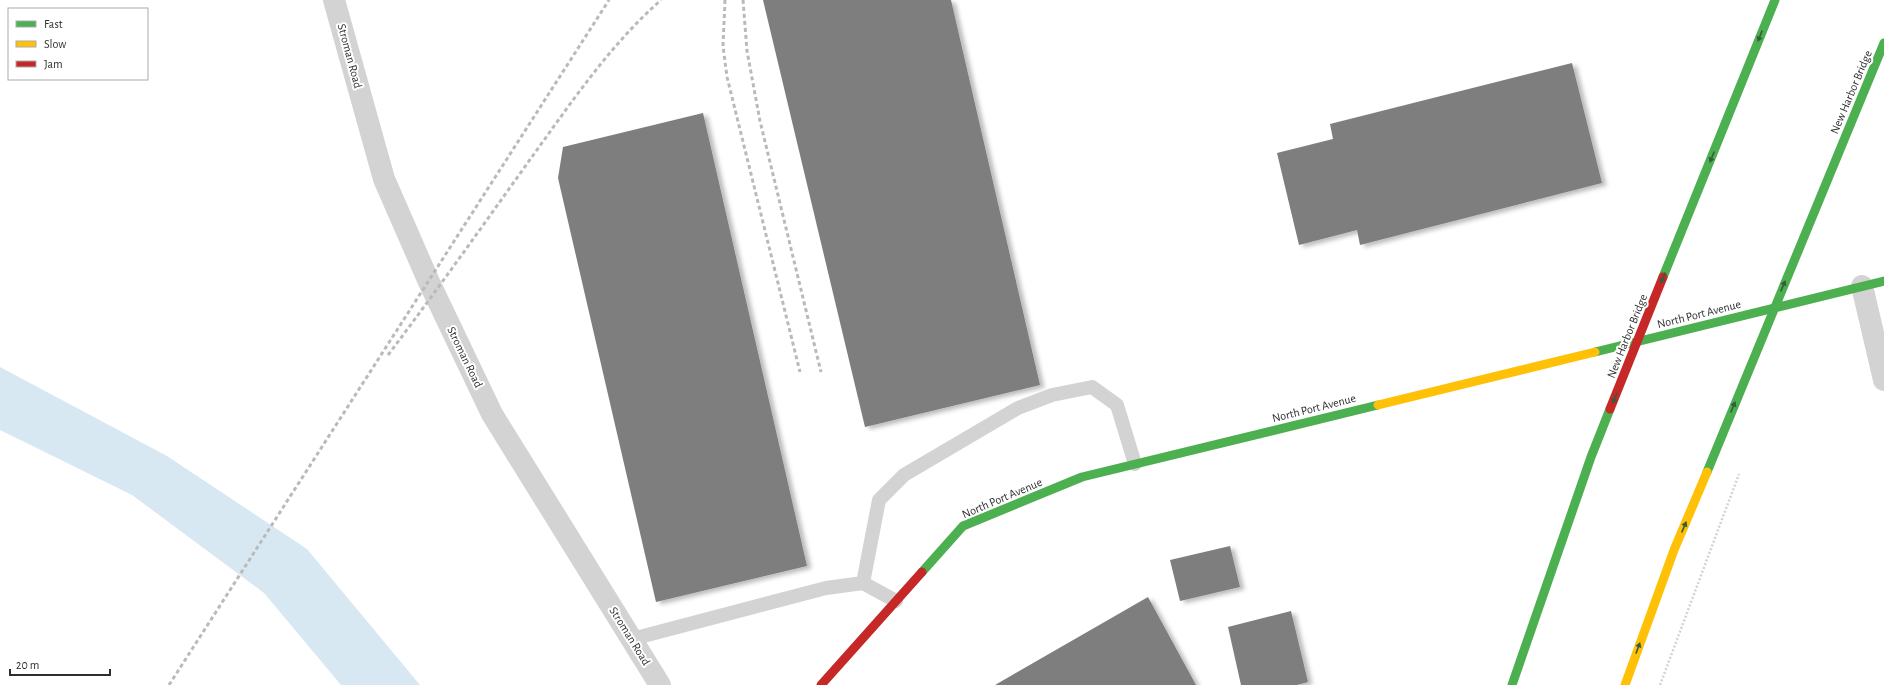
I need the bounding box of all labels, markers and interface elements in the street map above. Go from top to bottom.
legend [8,8,148,80]
text: Fast [44,18,63,30]
street label: Stroman Road [336,22,364,90]
one-way arrow [1757,31,1763,43]
text: Slow [44,38,66,50]
street label: New Harbor Bridge [1828,49,1874,135]
text: Jam [44,58,63,70]
one-way arrow [1708,151,1714,163]
one-way arrow [1660,272,1666,284]
one-way arrow [1781,280,1787,292]
street label: New Harbor Bridge [1605,292,1649,380]
street label: North Port Avenue [1656,298,1742,330]
street label: Stroman Road [445,325,485,389]
street label: North Port Avenue [1271,392,1357,424]
one-way arrow [1612,393,1618,405]
one-way arrow [1731,400,1737,412]
street label: North Port Avenue [960,476,1044,520]
one-way arrow [1681,520,1687,532]
street label: Stroman Road [607,605,653,667]
one-way arrow [1635,642,1641,654]
scale bar [10,651,110,677]
text: 20 m [16,659,39,671]

